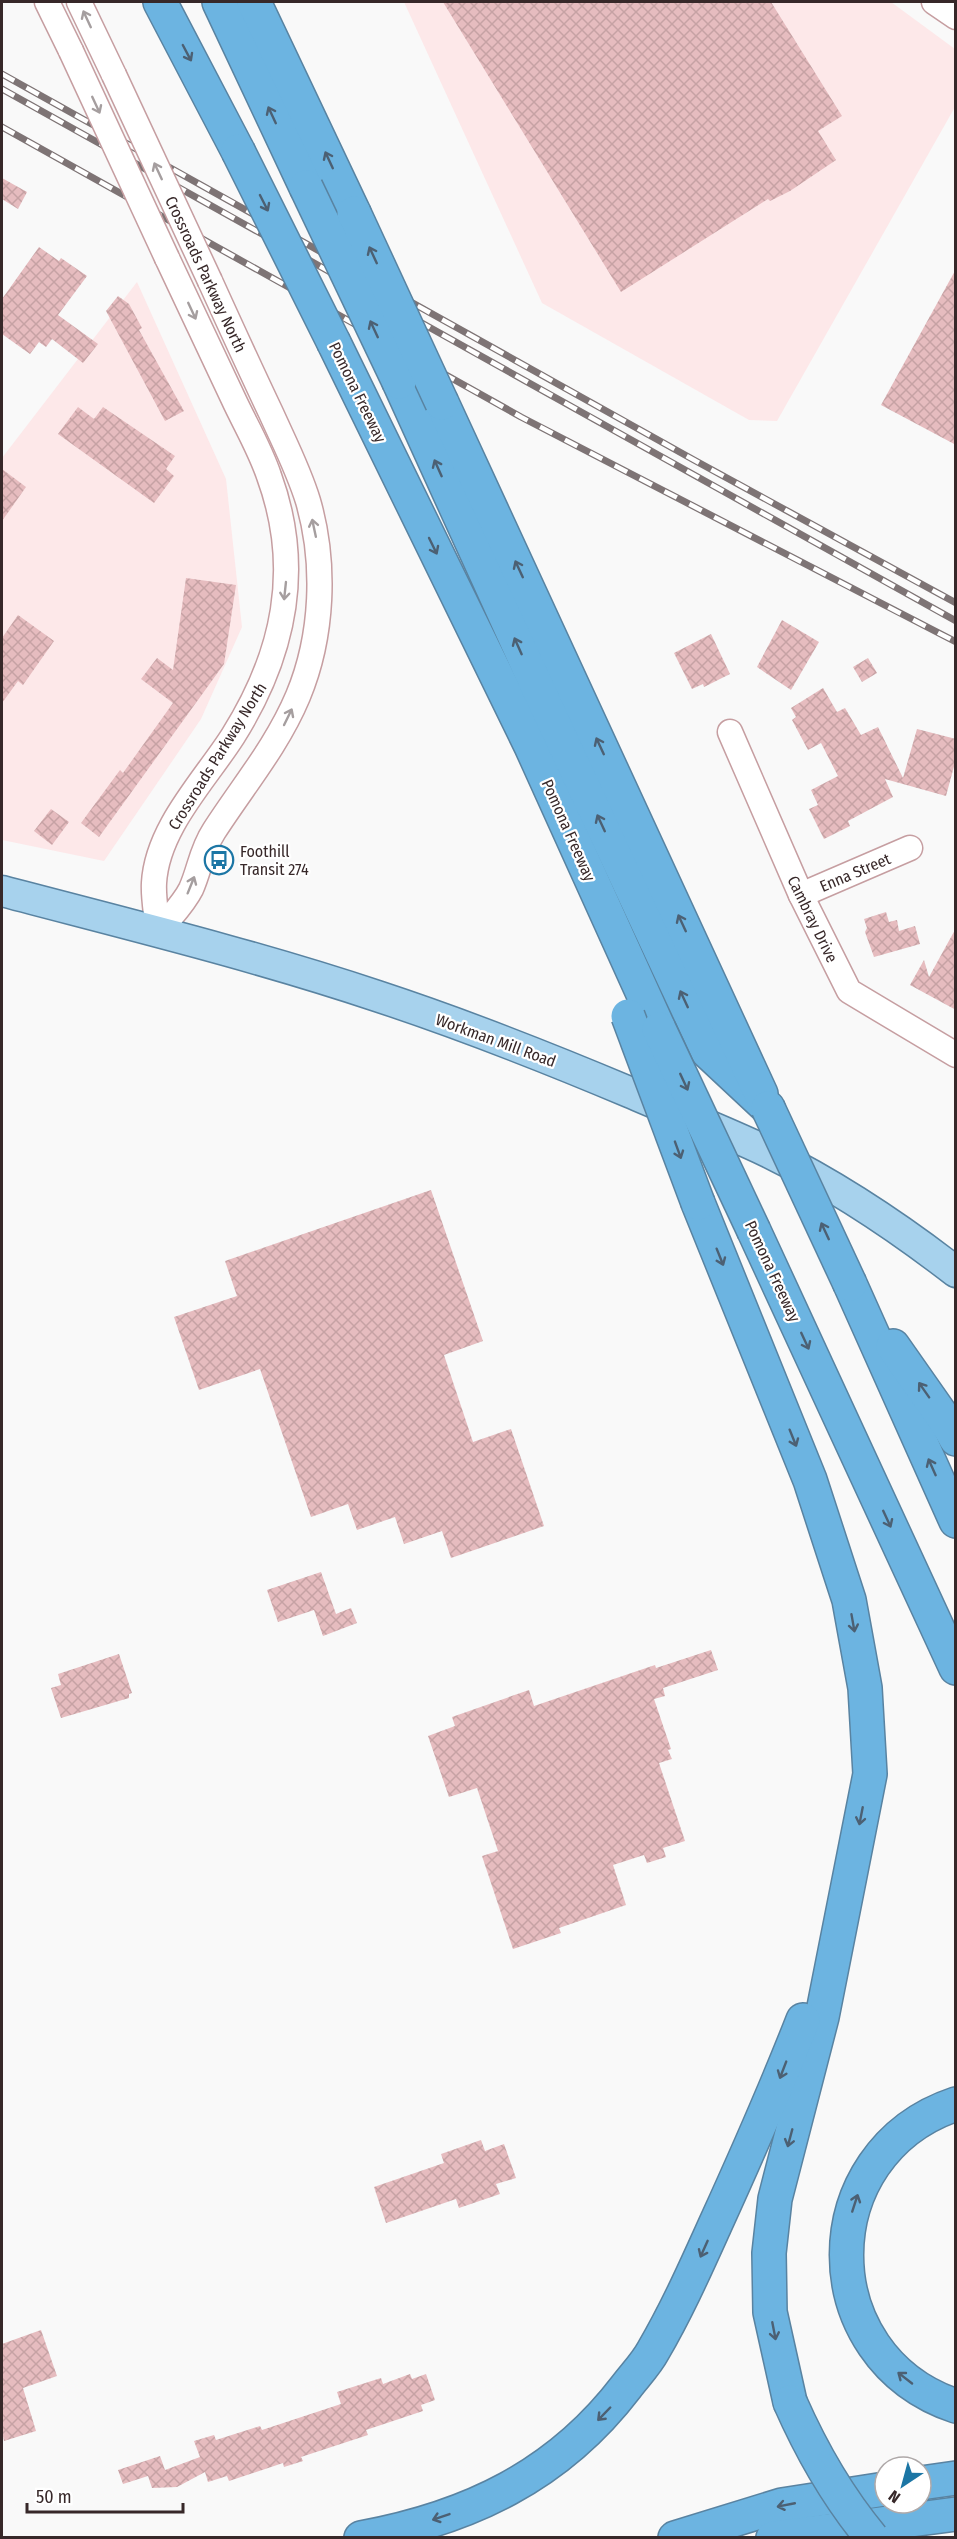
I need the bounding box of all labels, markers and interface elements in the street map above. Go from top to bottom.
one-way arrow [81,11,93,29]
one-way arrow [182,44,193,62]
one-way arrow [90,95,102,113]
one-way arrow [266,106,278,124]
one-way arrow [322,152,334,170]
one-way arrow [152,163,164,181]
street label: Crossroads Parkway North [161,193,250,355]
one-way arrow [258,194,270,211]
one-way arrow [367,247,379,265]
one-way arrow [186,301,198,319]
one-way arrow [367,321,379,339]
street label: Pomona Freeway [325,339,390,446]
one-way arrow [432,460,443,478]
one-way arrow [307,518,319,537]
one-way arrow [428,537,440,555]
one-way arrow [512,561,524,579]
one-way arrow [279,581,290,601]
one-way arrow [512,637,523,655]
street label: Crossroads Parkway North [164,679,271,833]
one-way arrow [282,709,294,727]
one-way arrow [594,738,606,756]
street label: Pomona Freeway [538,776,600,885]
one-way arrow [595,814,607,832]
place label: Foothill Transit 274 [240,842,309,879]
bus stop icon: Foothill Transit 274 [203,844,235,876]
street label: Enna Street [817,849,894,896]
street label: Cambray Drive [783,873,842,966]
one-way arrow [186,876,197,895]
one-way arrow [676,915,688,933]
one-way arrow [677,991,689,1009]
street label: Workman Mill Road [433,1010,558,1071]
one-way arrow [678,1072,690,1090]
one-way arrow [673,1140,684,1159]
street label: Pomona Freeway [741,1218,805,1326]
one-way arrow [818,1222,830,1240]
one-way arrow [715,1248,726,1266]
one-way arrow [800,1332,812,1350]
one-way arrow [918,1382,930,1398]
one-way arrow [788,1429,799,1447]
one-way arrow [925,1459,937,1477]
one-way arrow [881,1509,893,1527]
one-way arrow [848,1613,859,1633]
one-way arrow [855,1806,866,1826]
one-way arrow [777,2061,788,2079]
one-way arrow [784,2129,796,2148]
one-way arrow [850,2194,861,2213]
one-way arrow [698,2239,710,2257]
one-way arrow [769,2320,780,2340]
one-way arrow [897,2372,913,2385]
one-way arrow [596,2407,611,2422]
north arrow [873,2455,933,2515]
scale bar [27,2476,183,2514]
text: 50 m [36,2486,72,2508]
text: N [885,2486,904,2507]
one-way arrow [777,2500,796,2511]
one-way arrow [432,2513,451,2524]

